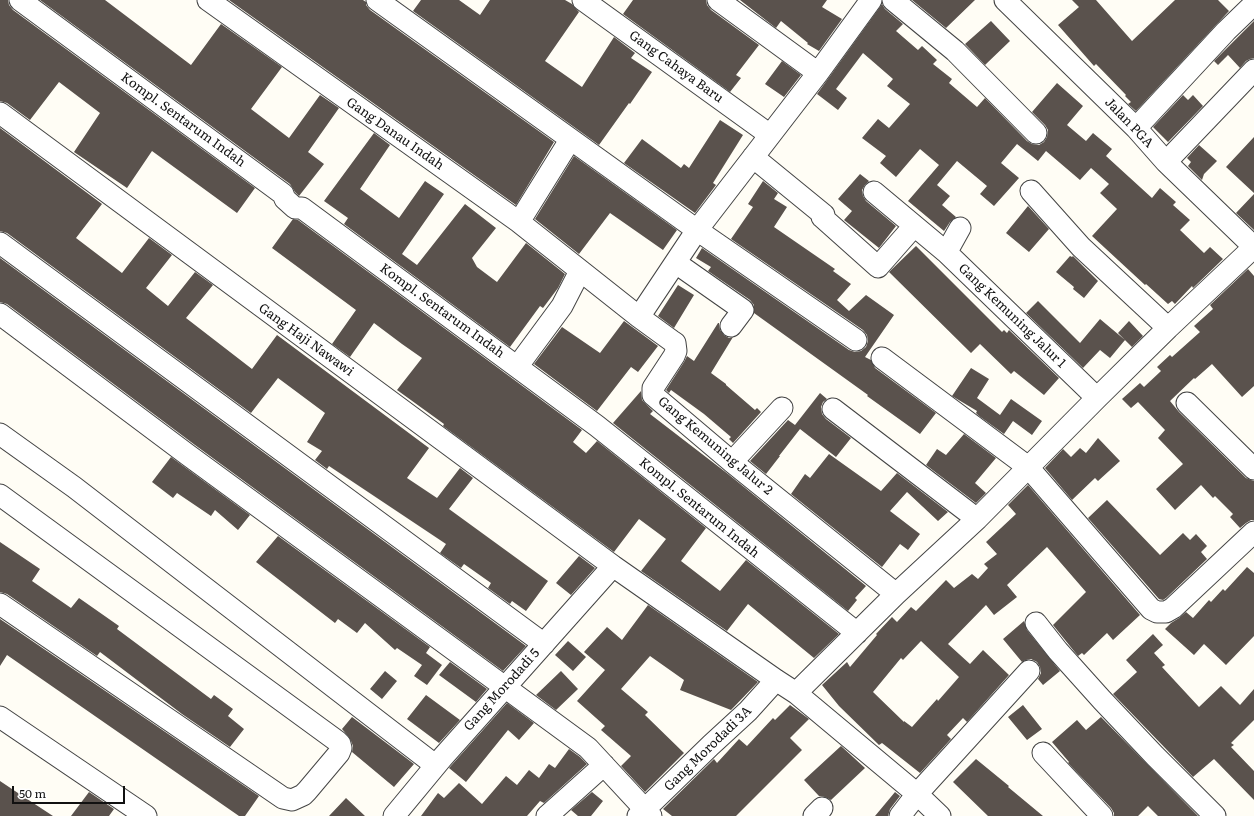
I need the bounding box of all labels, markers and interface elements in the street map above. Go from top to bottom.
street label: Gang Cahaya Baru [626,28,726,106]
street label: Kompl. Sentarum Indah [118,70,248,170]
street label: Gang Danau Indah [343,94,447,174]
street label: Jalan PGA [1101,95,1157,151]
street label: Kompl. Sentarum Indah [377,261,507,361]
street label: Gang Kemuning Jalur 1 [955,261,1069,371]
street label: Gang Haji Nawawi [255,300,357,380]
street label: Gang Kemuning Jalur 2 [655,394,775,498]
street label: Kompl. Sentarum Indah [636,455,762,561]
street label: Gang Morodadi 5 [461,646,543,734]
street label: Gang Morodadi 3A [661,703,755,795]
scale bar [14,778,127,804]
text: 50 m [19,784,46,802]

